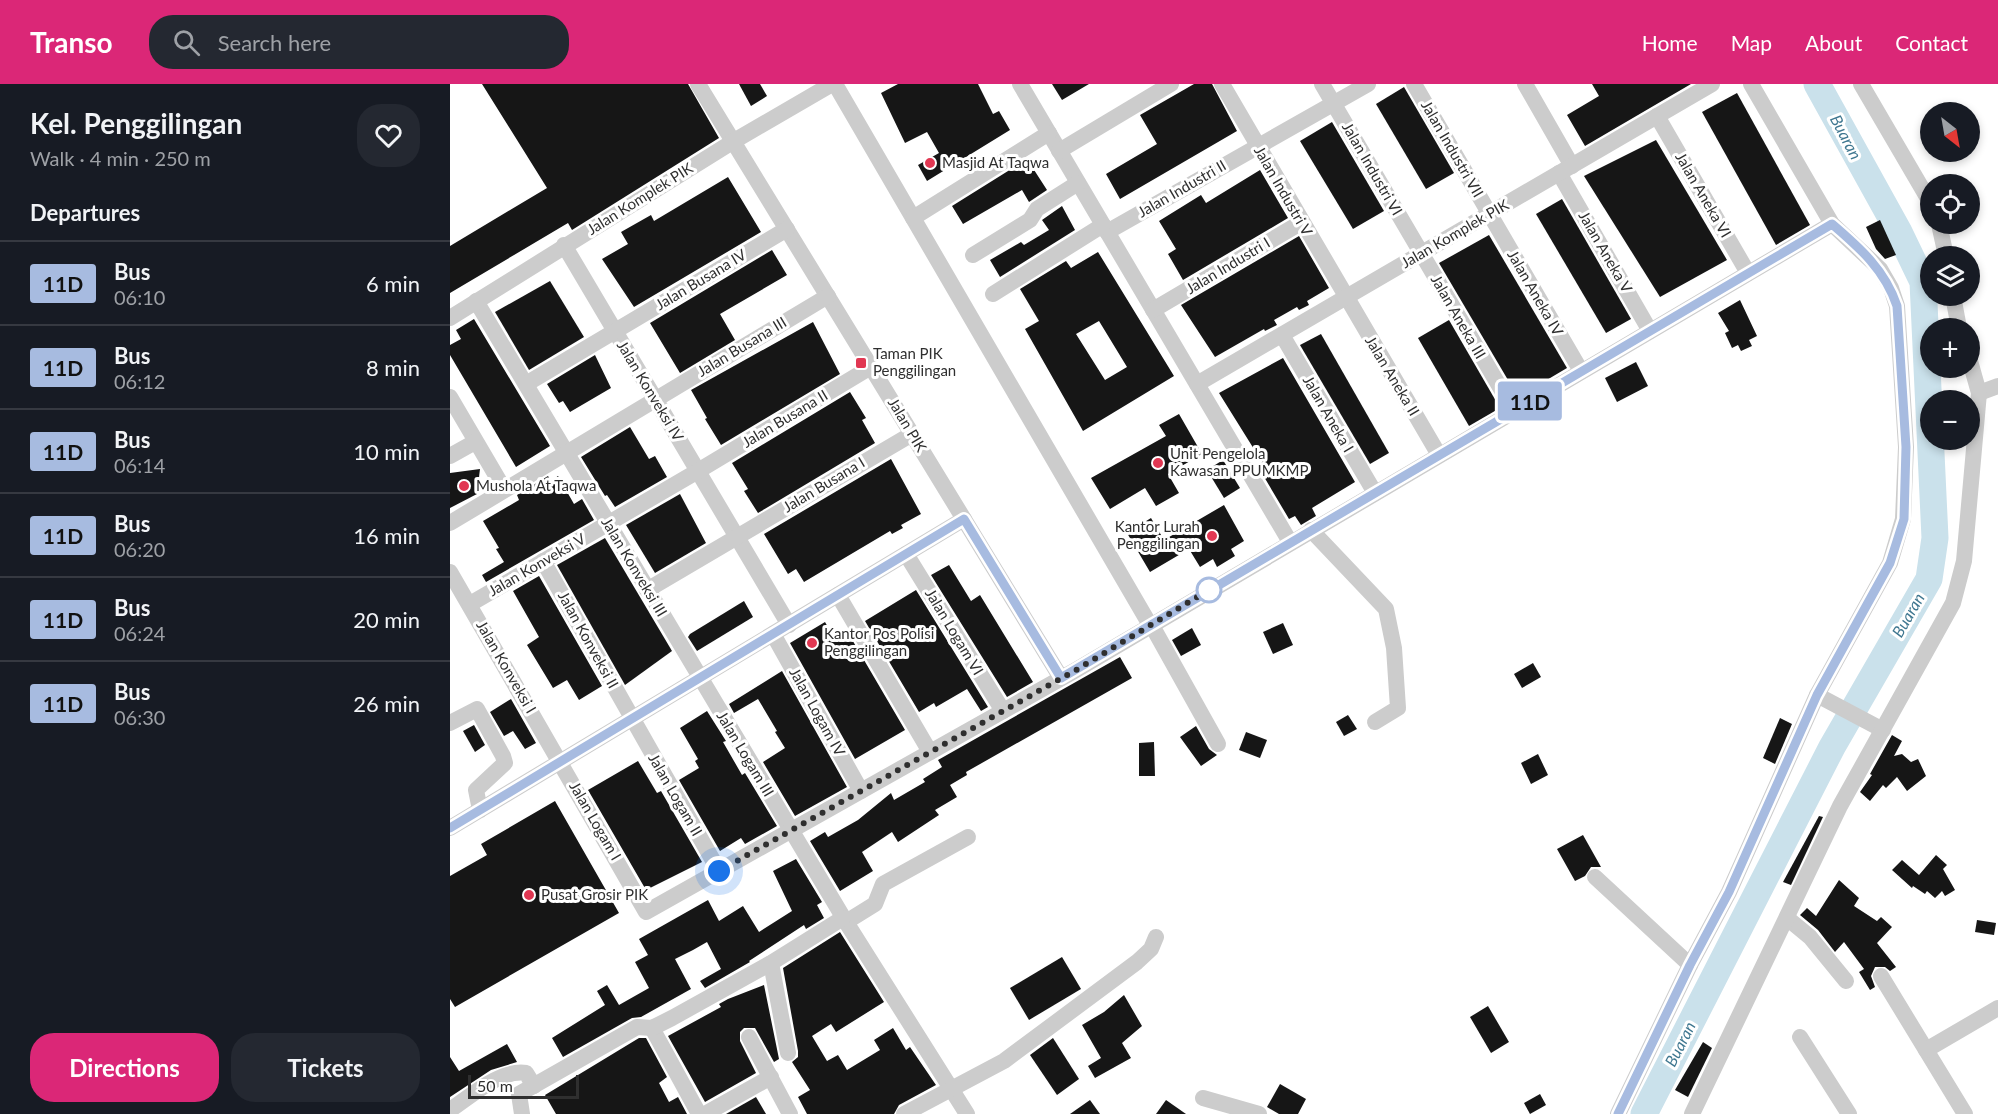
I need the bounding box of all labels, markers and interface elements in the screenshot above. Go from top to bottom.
search box [149,15,569,69]
text: Transo [30,25,113,59]
icon: search [170,26,203,59]
text: Search here [218,29,331,56]
text: Home [1642,30,1698,55]
text: Map [1731,30,1772,55]
text: About [1805,30,1862,55]
text: Contact [1895,30,1968,55]
street label: Jalan Industri VII [1418,97,1488,200]
north arrow [1920,102,1980,162]
map controls [1920,102,1980,450]
button: heart [357,104,420,167]
text: Kel. Penggilingan [30,106,242,140]
water label: Buaran [1827,111,1866,162]
street label: Jalan Industri VI [1339,119,1407,218]
street label: Jalan Industri V [1251,143,1317,239]
text: Walk · 4 min · 250 m [30,146,211,170]
street label: Jalan Aneka VI [1672,149,1735,240]
place label: Masjid At Taqwa [942,153,1049,171]
marker: Masjid At Taqwa [923,156,937,170]
street label: Jalan Industri II [1134,156,1229,221]
street label: Jalan Komplek PIK [583,158,696,238]
button: locate [1920,174,1980,234]
street label: Jalan Komplek PIK [1397,195,1512,271]
text: Departures [30,199,140,226]
street label: Jalan Aneka V [1575,208,1637,296]
street label: Jalan Industri I [1182,233,1273,297]
street label: Jalan Busana IV [652,245,750,313]
street label: Jalan Aneka IV [1504,246,1568,339]
button: layers [1920,246,1980,306]
text: Bus [114,258,150,285]
text: 6 min [366,270,420,297]
text: 11D [43,271,83,296]
street label: Jalan Aneka III [1428,271,1490,362]
text: 06:10 [114,285,165,309]
street label: Jalan Busana III [694,312,789,380]
button: + [1920,318,1980,378]
street label: Jalan Aneka II [1362,332,1424,419]
street label: Jalan Konveksi IV [614,337,688,445]
text: Bus [114,342,150,369]
place label: Taman PIK Penggilingan [873,344,956,379]
text: 8 min [366,354,420,381]
text: 11D [43,355,83,380]
marker: Taman PIK Penggilingan [854,356,868,370]
text: 06:12 [114,369,165,393]
street label: Jalan Aneka I [1300,372,1358,455]
line badge: 11D [1496,382,1564,420]
street label: Jalan Busana II [738,386,831,451]
text: 11D [1510,389,1550,414]
button: − [1920,390,1980,450]
street label: Jalan PIK [885,394,931,455]
text: Bus [114,426,150,453]
text: 10 min [353,438,420,465]
text: 11D [43,439,83,464]
place label: Unit Pengelola Kawasan PPUMKMP [1170,444,1308,479]
text: 06:14 [114,453,165,477]
street label: Jalan Busana I [779,453,868,516]
marker: Unit Pengelola Kawasan PPUMKMP [1151,456,1165,470]
place label: Mushola At Taqwa [476,476,596,494]
marker: Mushola At Taqwa [457,479,471,493]
text: Bus [114,510,150,537]
street label: Jalan Konveksi III [598,514,672,619]
place label: Kantor Lurah Penggilingan [1115,517,1200,552]
text: 16 min [353,522,420,549]
text: 11D [43,523,83,548]
street label: Jalan Konveksi V [485,529,589,599]
marker: Kantor Lurah Penggilingan [1205,529,1219,543]
text: 06:20 [114,537,165,561]
unlabelled marker [1196,577,1222,603]
street label: Jalan Logam VI [922,585,988,678]
street label: Jalan Konveksi II [555,588,623,691]
water label: Buaran [1887,589,1928,640]
text: Bus [114,594,150,621]
text: 20 min [353,606,420,633]
text: 11D [43,607,83,632]
street label: Jalan Konveksi I [473,617,541,716]
text: 06:24 [114,621,165,645]
place label: Kantor Pos Polisi Penggilingan [824,624,934,659]
marker: Kantor Pos Polisi Penggilingan [805,636,819,650]
street label: Jalan Logam IV [786,664,850,760]
text: Bus [114,678,150,705]
text: 26 min [353,690,420,717]
text: 11D [43,691,83,716]
text: 06:30 [114,705,165,729]
street label: Jalan Logam III [713,708,778,799]
street label: Jalan Logam II [645,750,707,839]
street label: Jalan Logam I [566,778,626,863]
your location [704,856,734,886]
place label: Pusat Grosir PIK [541,885,648,903]
marker: Pusat Grosir PIK [522,888,536,902]
water label: Buaran [1660,1018,1699,1069]
button: Directions [30,1033,219,1102]
button: Tickets [231,1033,420,1102]
scale bar [468,1072,579,1100]
text: 50 m [477,1076,513,1095]

